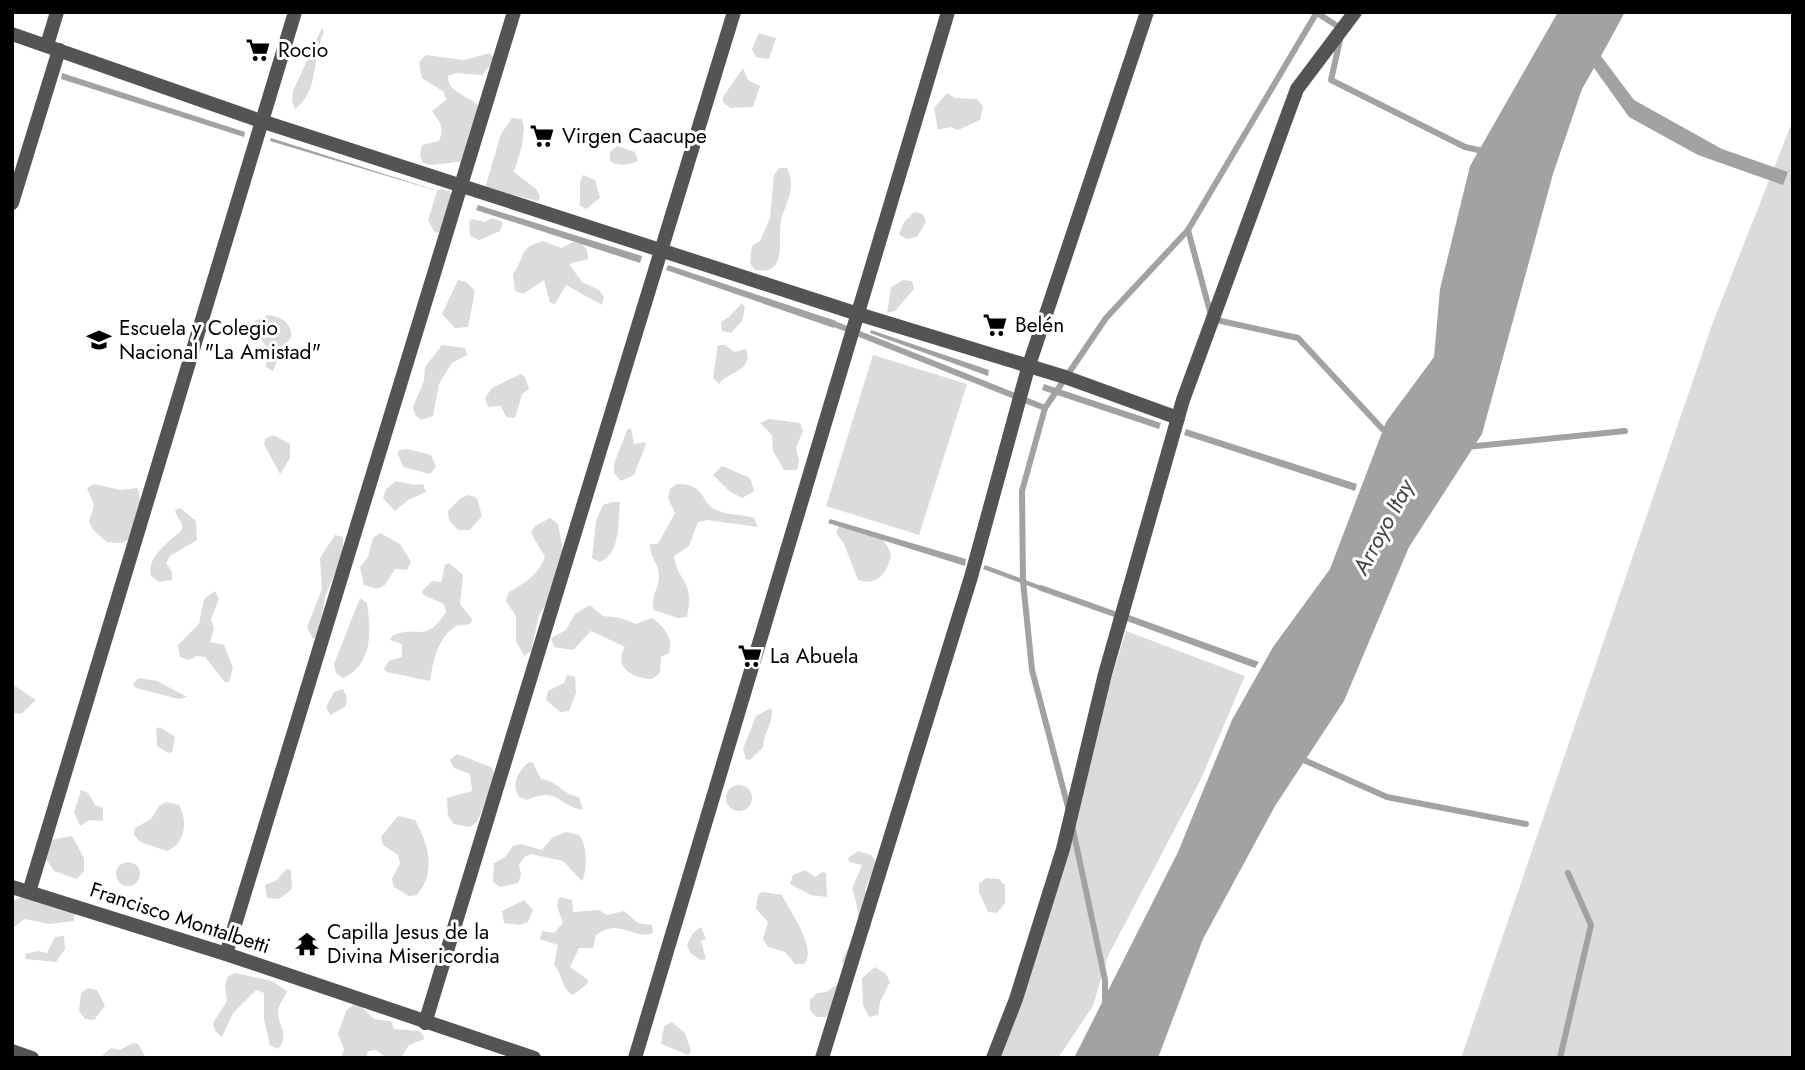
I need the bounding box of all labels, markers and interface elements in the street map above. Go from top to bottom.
place label: Rocio [278,35,328,65]
supermarket icon: Rocio [244,36,272,64]
place label: Virgen Caacupe [562,121,707,151]
supermarket icon: Virgen Caacupe [528,122,556,150]
place label: Belén [1015,310,1064,340]
supermarket icon: Belén [981,311,1009,339]
place label: Escuela y Colegio Nacional "La Amistad" [119,313,321,367]
school or university icon: Escuela y Colegio Nacional "La Amistad" [85,326,113,354]
water label: Arroyo Itay [1343,471,1423,582]
place label: La Abuela [770,641,858,671]
supermarket icon: La Abuela [736,642,764,670]
street label: Francisco Montalbetti [86,875,274,961]
place label: Capilla Jesus de la Divina Misericordia [327,917,500,971]
temple icon: Capilla Jesus de la Divina Misericordia [293,930,321,958]

